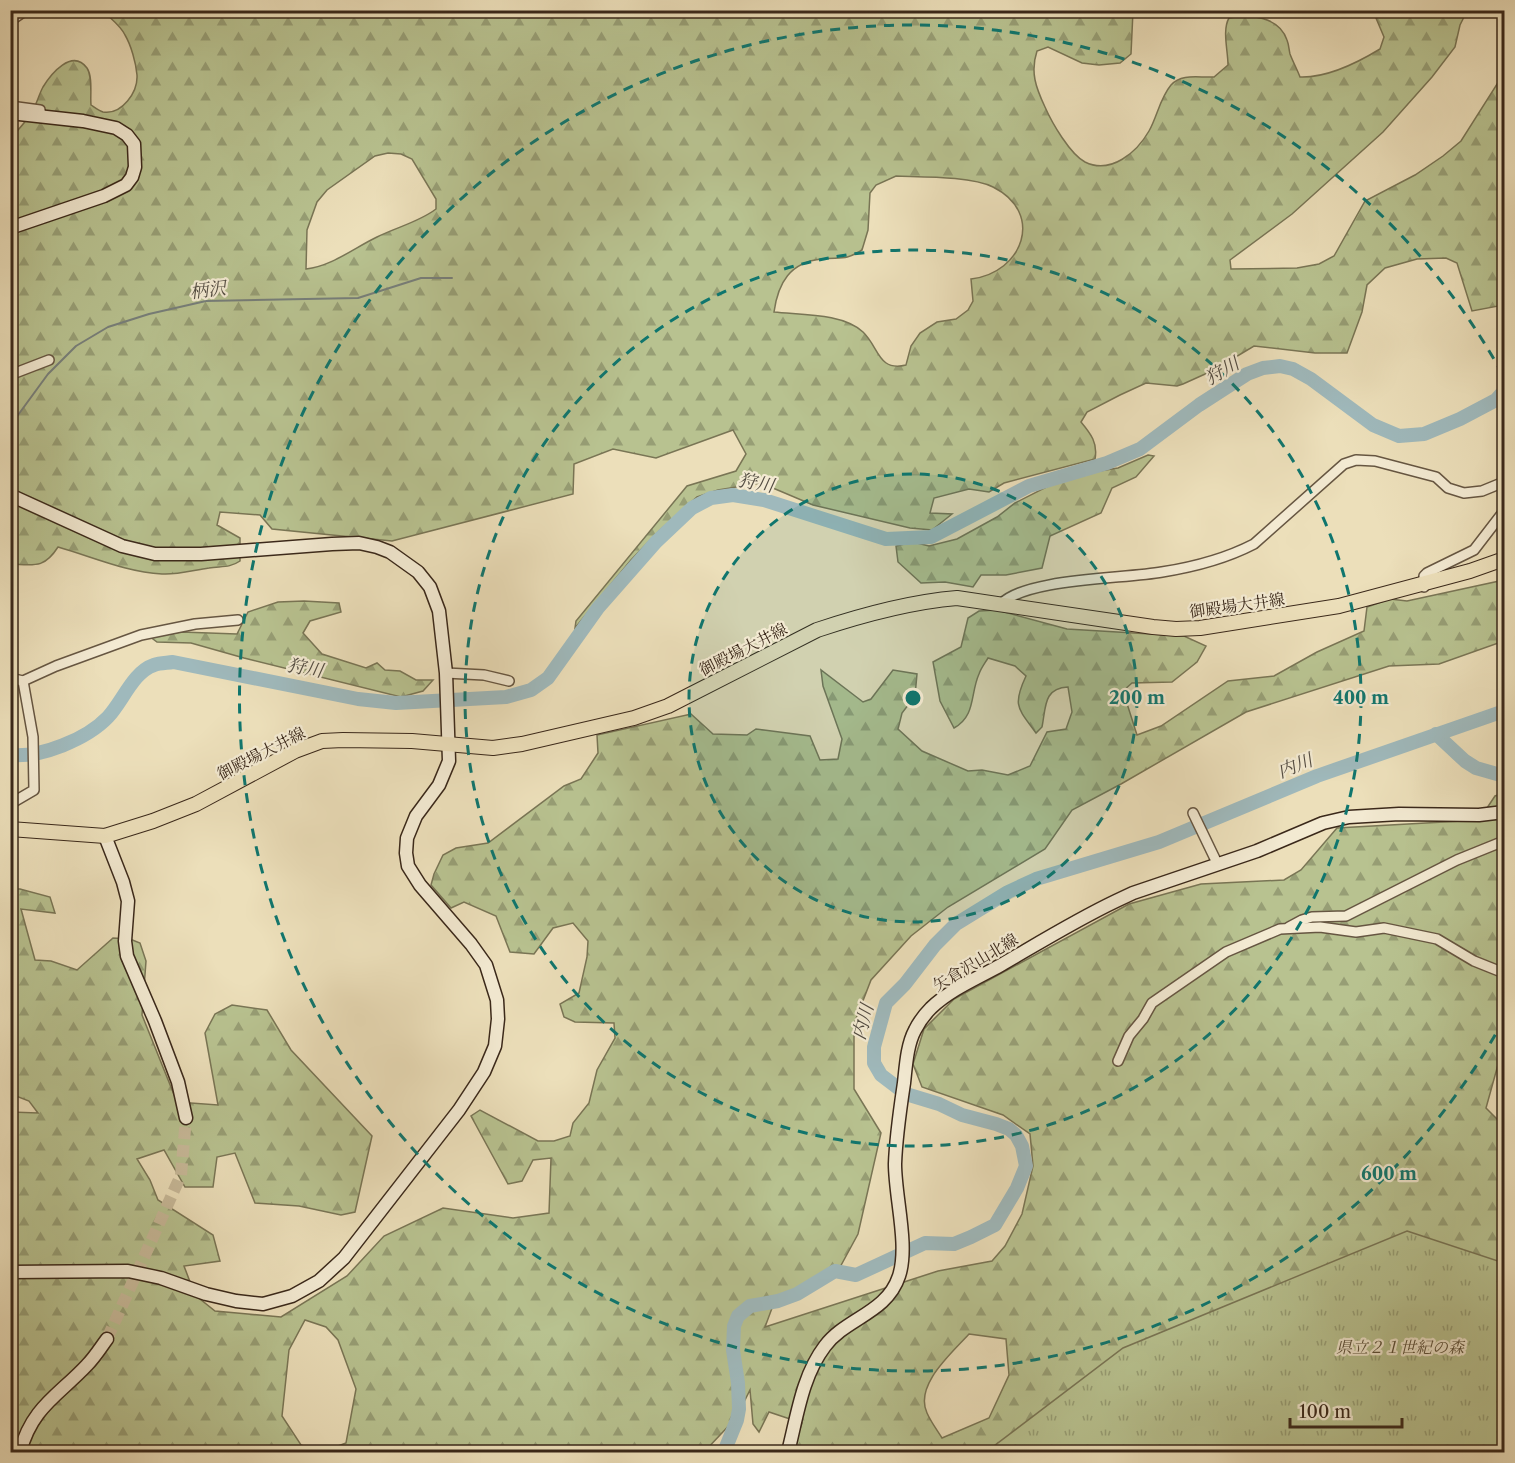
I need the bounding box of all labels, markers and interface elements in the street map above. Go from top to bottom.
water label: 柄沢 [189,277,229,303]
water label: 狩川 [1201,351,1245,390]
water label: 狩川 [736,469,778,497]
street label: 御殿場大井線 [1188,588,1286,622]
street label: 御殿場大井線 [696,618,790,680]
water label: 狩川 [285,654,327,682]
text: 200 m [1109,687,1165,709]
text: 400 m [1333,687,1389,709]
centre of rings [903,688,923,708]
street label: 御殿場大井線 [214,722,308,784]
water label: 内川 [1274,748,1318,783]
street label: 矢倉沢山北線 [929,929,1021,995]
water label: 内川 [848,1000,879,1042]
text: 600 m [1361,1163,1417,1185]
park label: 県立２１世紀の森 [1336,1337,1466,1357]
scale bar [1290,1391,1402,1429]
text: 100 m [1299,1401,1351,1423]

